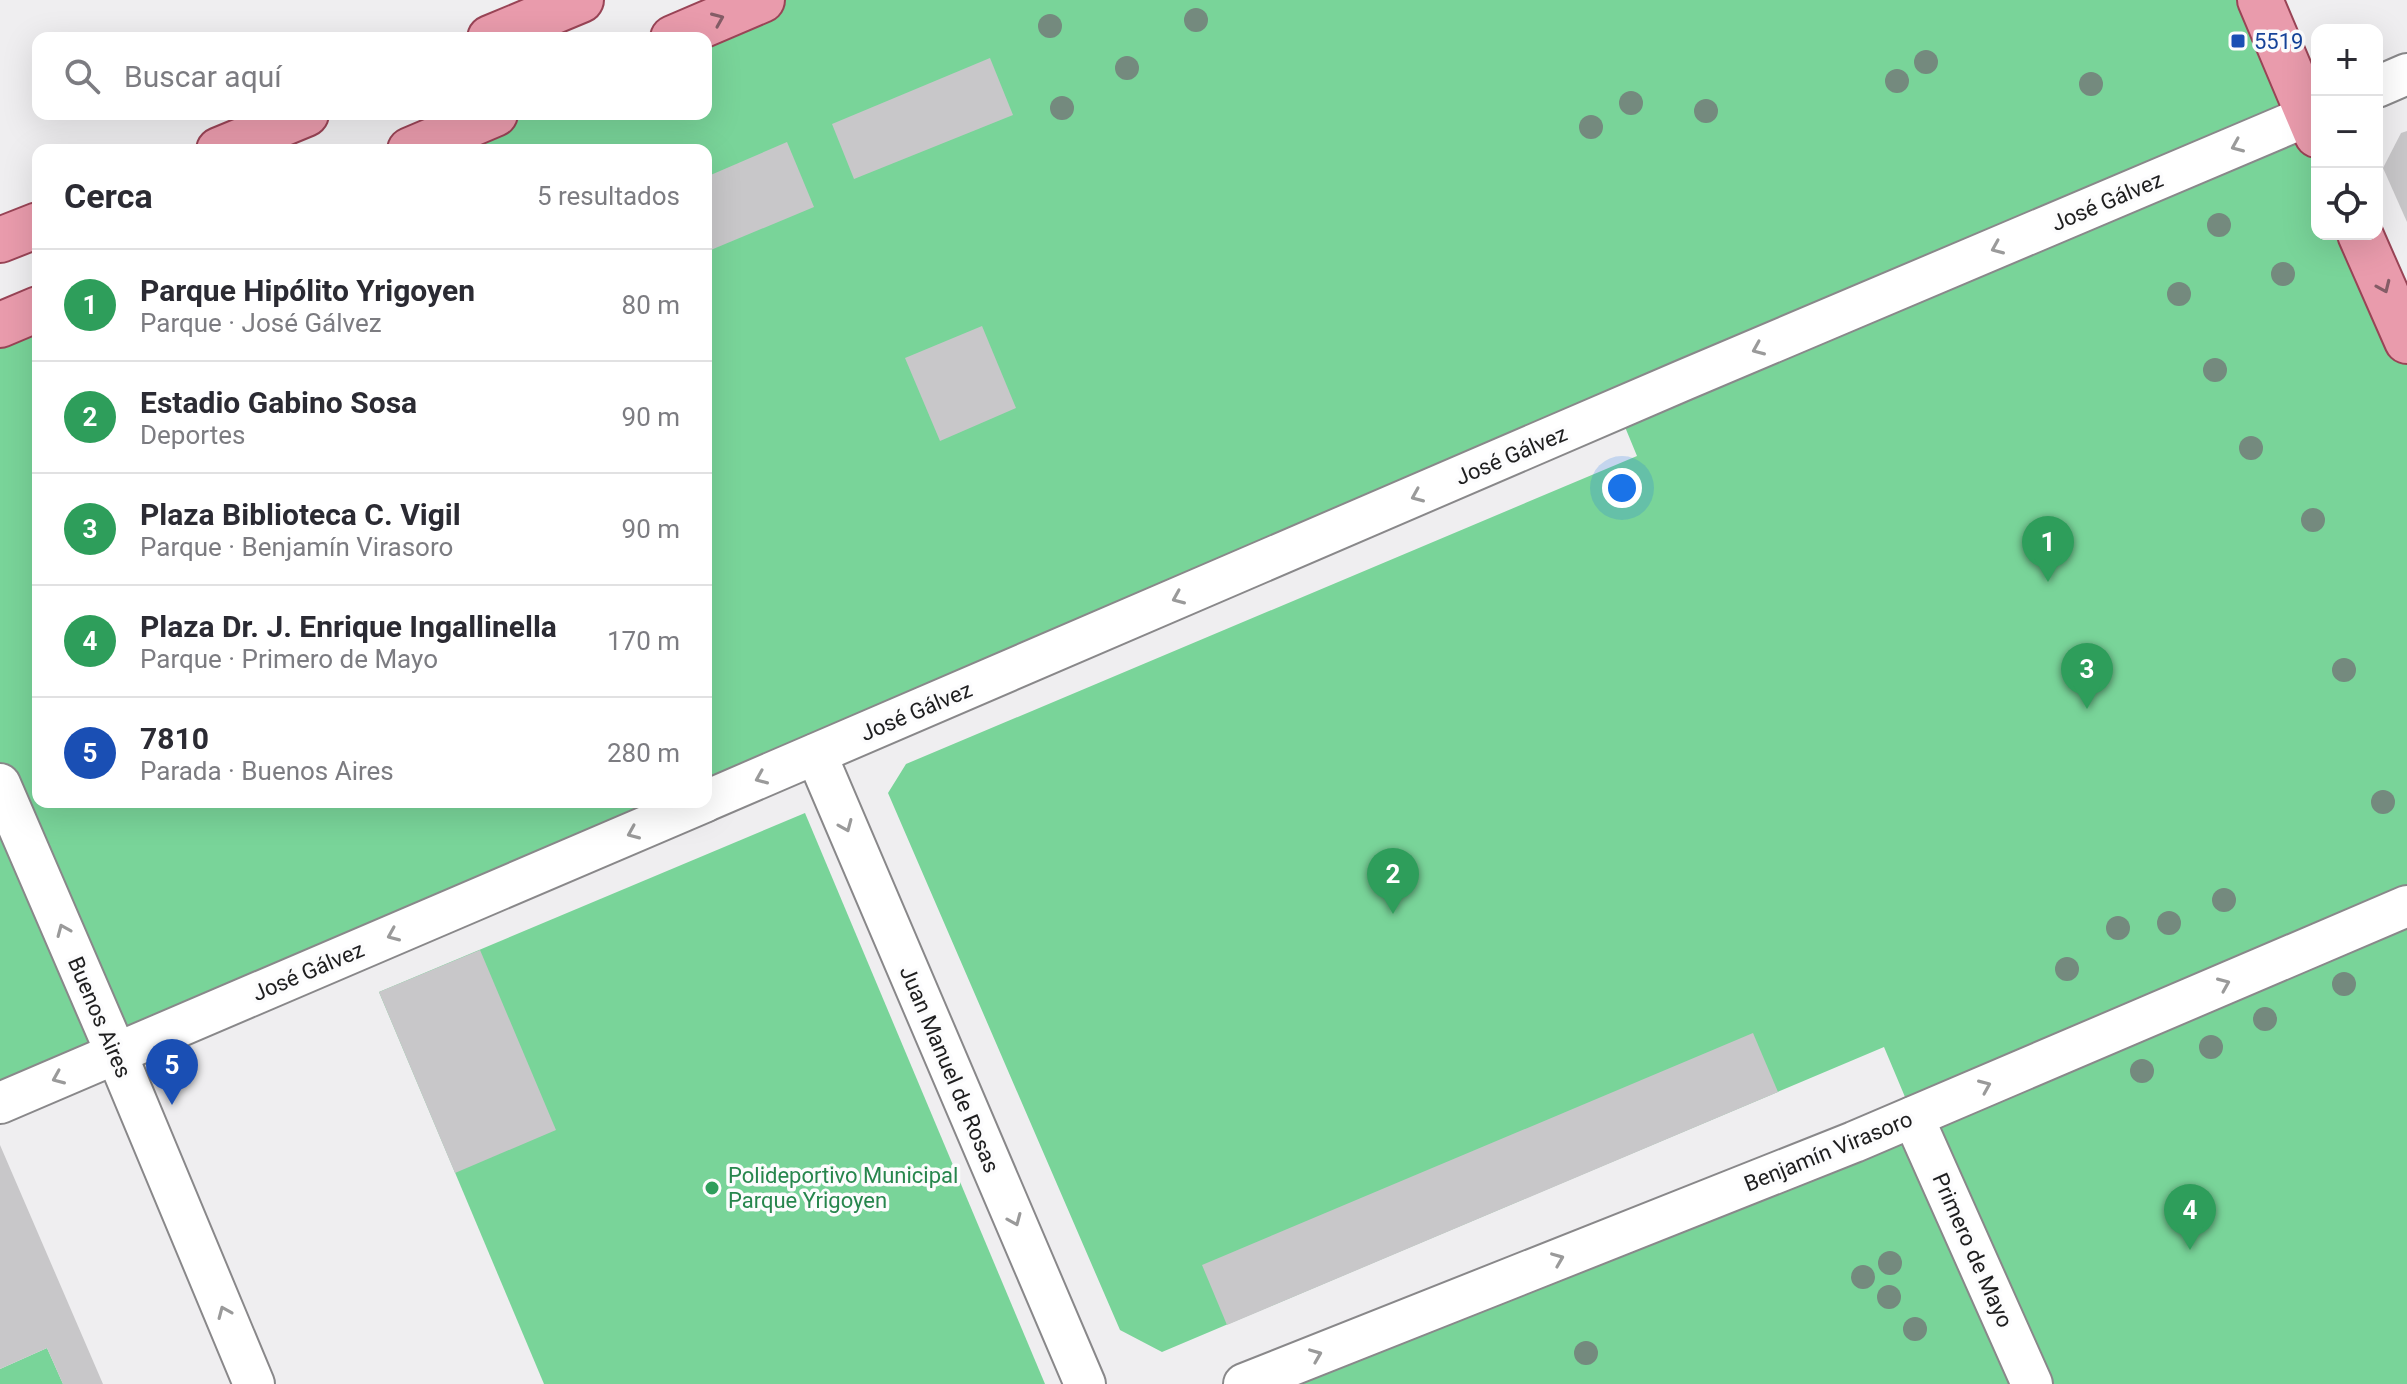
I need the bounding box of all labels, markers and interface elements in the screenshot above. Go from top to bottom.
one-way arrow [710,12,724,29]
map controls [2311,24,2383,240]
button: + [2311,24,2383,96]
place label: 5519 [2254,29,2303,54]
search box [32,32,712,120]
marker: 5519 [2229,32,2247,50]
icon: search [60,54,104,98]
text: Buscar aquí [124,59,282,94]
button: − [2311,96,2383,168]
one-way arrow [2230,137,2245,153]
street label: José Gálvez [2048,167,2167,236]
button: locate [2311,168,2383,240]
text: Cerca [64,176,153,216]
text: 5 resultados [537,181,680,211]
one-way arrow [1991,238,2005,254]
text: Parque Hipólito Yrigoyen [140,273,475,308]
one-way arrow [2374,279,2390,294]
text: 1 [83,290,97,320]
text: 80 m [622,290,680,320]
text: Parque · José Gálvez [140,308,382,338]
one-way arrow [1752,339,1766,356]
text: Estadio Gabino Sosa [140,385,417,420]
text: 2 [83,402,97,432]
text: 90 m [622,402,680,432]
text: Deportes [140,420,245,450]
street label: José Gálvez [1452,421,1571,490]
your location [1602,468,1642,508]
one-way arrow [1411,486,1425,502]
text: Plaza Biblioteca C. Vigil [140,497,461,532]
text: 3 [83,514,97,544]
text: 90 m [622,514,680,544]
pin: 1 [2022,516,2074,582]
text: Parque · Benjamín Virasoro [140,532,453,562]
one-way arrow [1172,589,1186,605]
text: Plaza Dr. J. Enrique Ingallinella [140,609,557,644]
text: 4 [83,626,97,656]
text: 170 m [607,626,680,656]
pin: 3 [2061,643,2113,709]
text: Parque · Primero de Mayo [140,644,438,674]
street label: José Gálvez [857,677,976,746]
text: 7810 [140,721,209,756]
text: 5 [83,738,97,768]
text: 280 m [607,738,680,768]
text: Parada · Buenos Aires [140,756,394,786]
one-way arrow [755,768,769,784]
one-way arrow [837,818,853,832]
one-way arrow [626,823,641,839]
pin: 2 [1367,848,1419,914]
one-way arrow [57,924,73,938]
one-way arrow [387,925,402,941]
street label: José Gálvez [249,937,368,1006]
street label: Buenos Aires [63,953,136,1081]
street label: Juan Manuel de Rosas [895,962,1004,1176]
one-way arrow [2216,977,2230,993]
pin: 5 [146,1039,198,1105]
one-way arrow [52,1069,66,1085]
one-way arrow [1977,1079,1991,1096]
street label: Benjamín Virasoro [1740,1106,1916,1197]
place label: Polideportivo Municipal Parque Yrigoyen [728,1163,958,1213]
street label: Primero de Mayo [1927,1169,2018,1331]
marker: Polideportivo Municipal Parque Yrigoyen [703,1179,721,1197]
pin: 4 [2164,1184,2216,1250]
one-way arrow [1005,1211,1021,1226]
one-way arrow [1550,1253,1564,1269]
one-way arrow [217,1306,233,1320]
one-way arrow [1308,1348,1322,1365]

